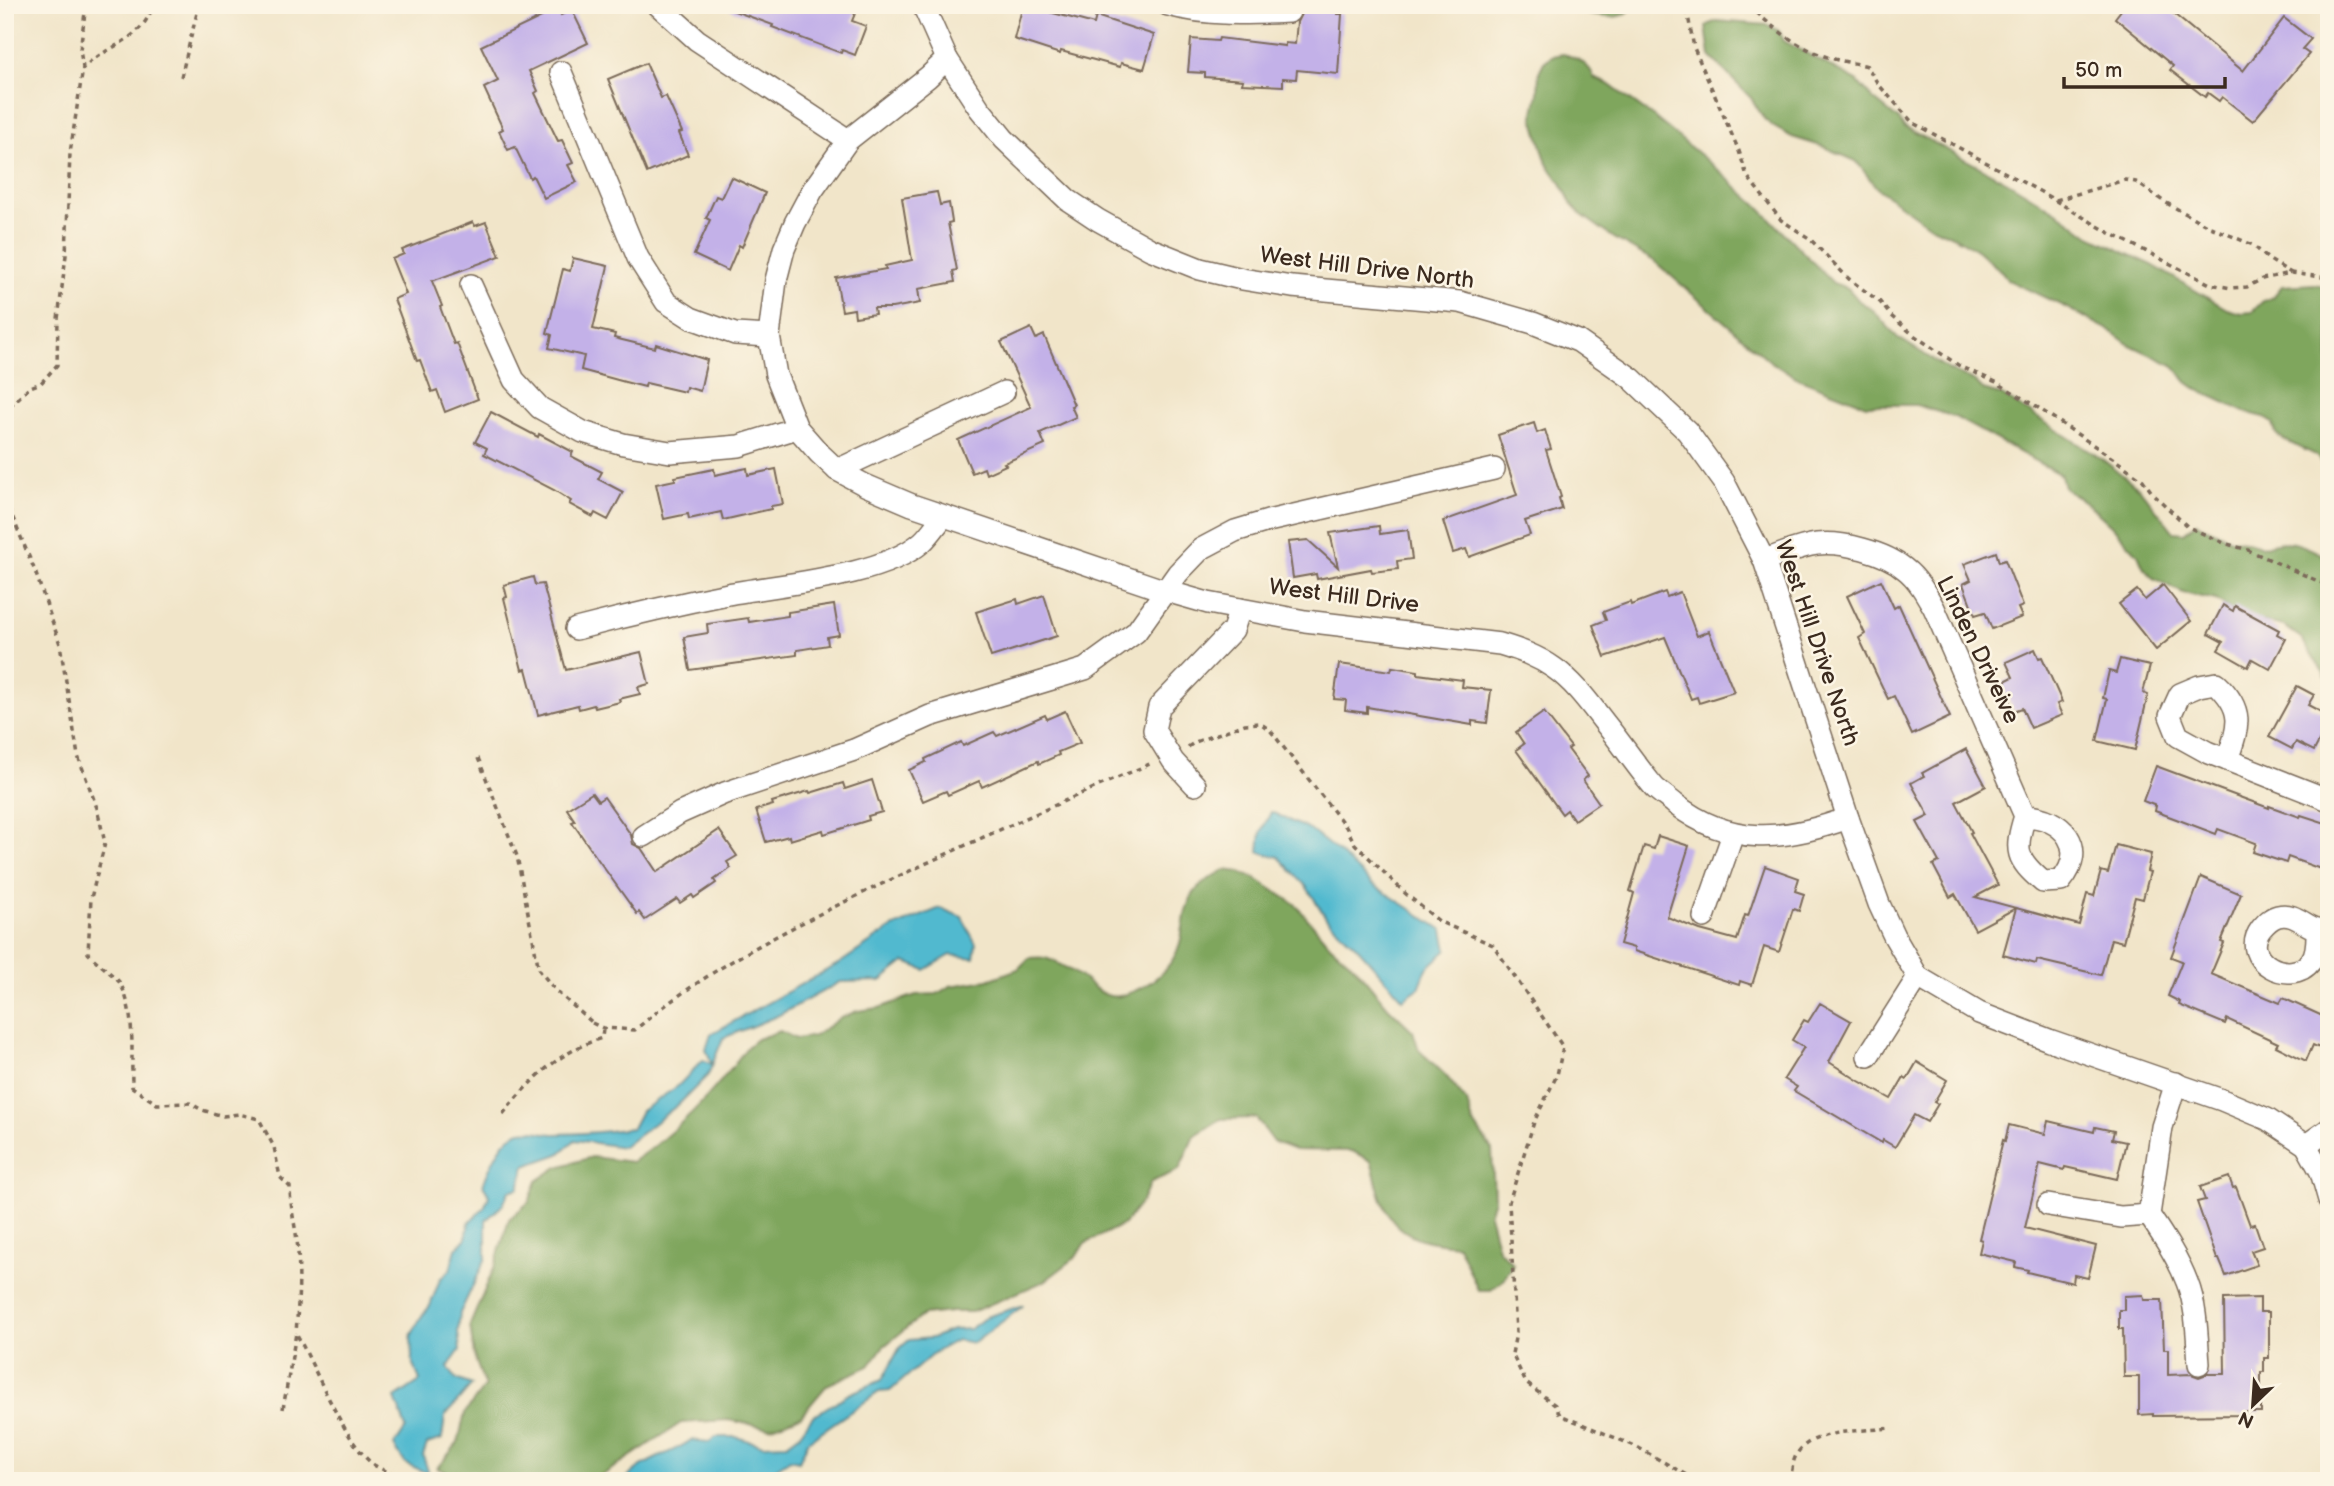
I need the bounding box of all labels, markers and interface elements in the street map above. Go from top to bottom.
scale bar [2064,46,2226,90]
text: 50 m [2075,58,2122,83]
street label: West Hill Drive North [1258,241,1476,295]
street label: West Hill Drive North [1769,537,1865,749]
street label: Linden Driveive [1930,572,2026,728]
street label: West Hill Drive [1268,573,1420,619]
north arrow [2218,1370,2288,1440]
text: N [2235,1406,2258,1432]

